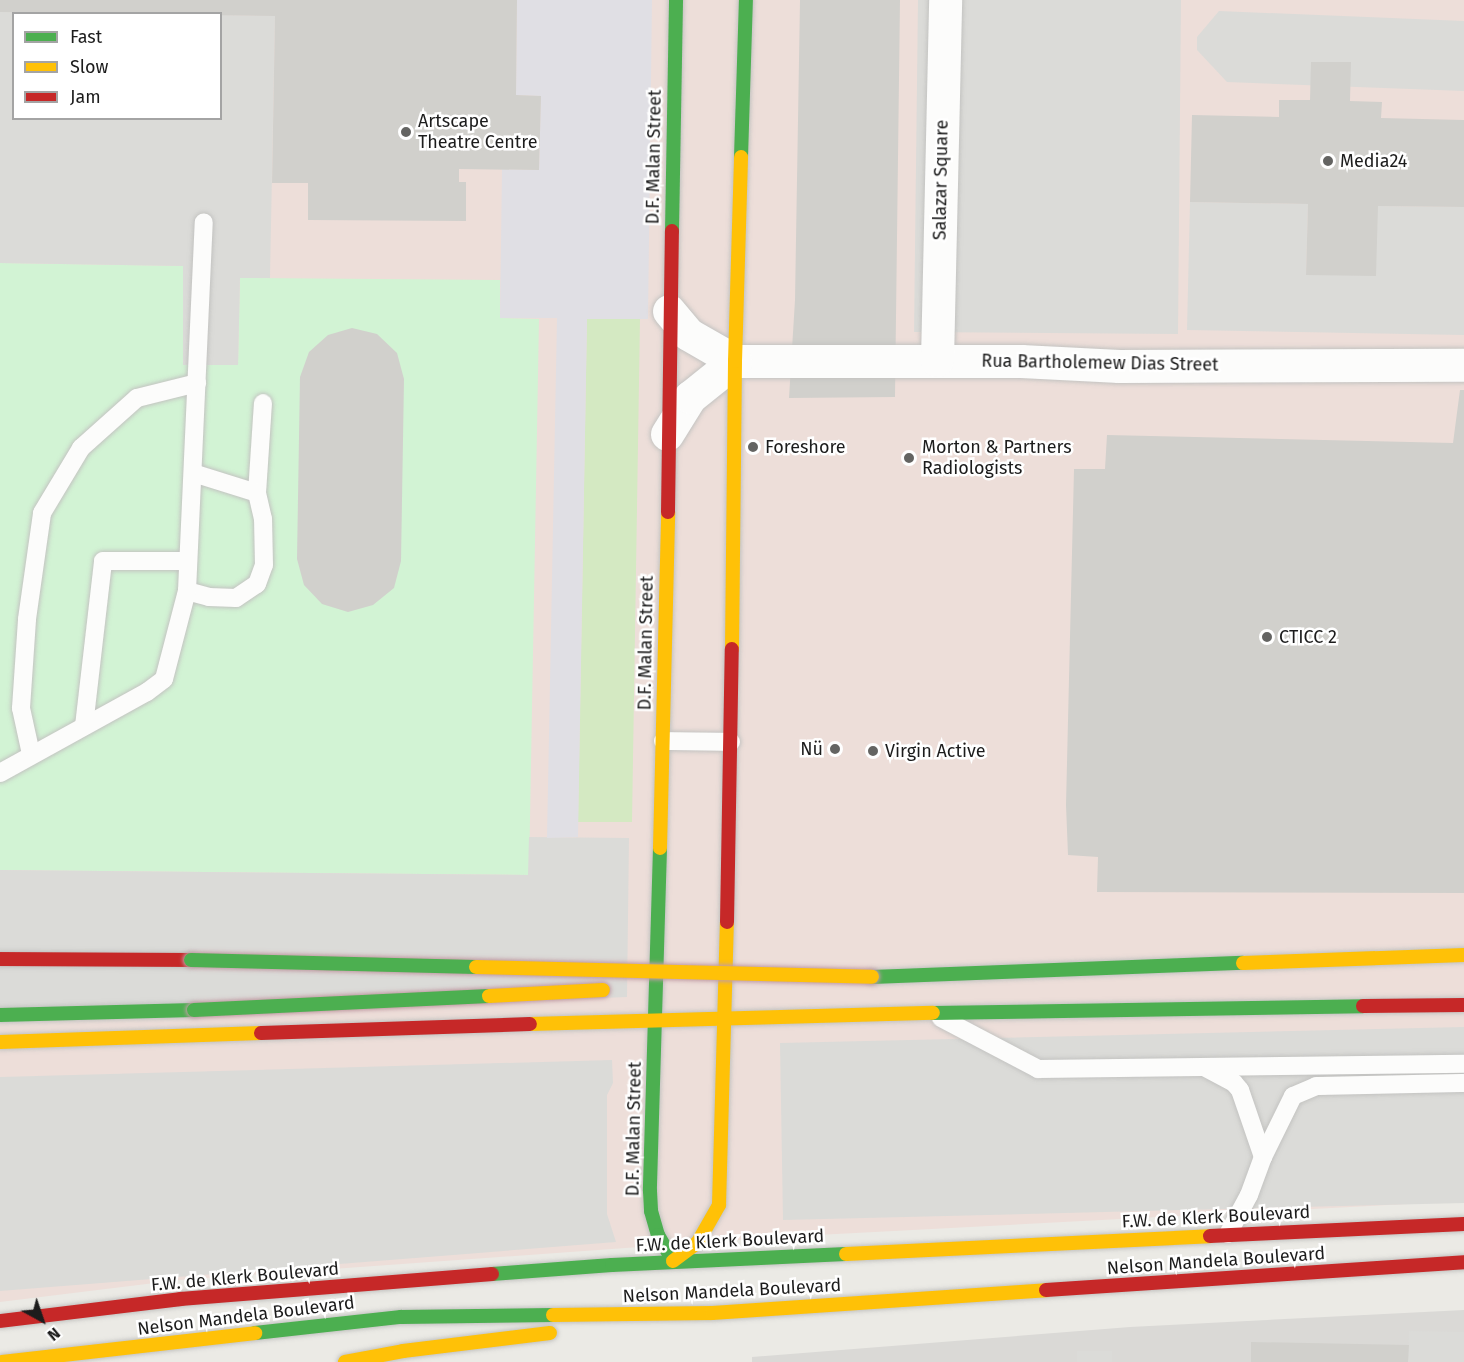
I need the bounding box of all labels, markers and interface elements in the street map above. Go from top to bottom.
legend [12,12,222,120]
text: Fast [70,26,102,48]
text: Slow [70,56,108,78]
text: Jam [70,86,101,108]
street label: D.F. Malan Street [642,89,666,225]
place label: Artscape Theatre Centre [418,111,538,154]
street label: Salazar Square [929,120,953,240]
marker: Artscape Theatre Centre [399,125,413,139]
place label: Media24 [1340,150,1407,172]
marker: Media24 [1321,154,1335,168]
street label: Rua Bartholemew Dias Street [981,350,1219,376]
place label: Foreshore [765,436,846,458]
place label: Morton & Partners Radiologists [922,437,1072,480]
marker: Foreshore [746,440,760,454]
marker: Morton & Partners Radiologists [900,449,918,467]
street label: D.F. Malan Street [634,575,658,711]
place label: CTICC 2 [1279,626,1337,648]
marker: CTICC 2 [1260,630,1274,644]
place label: Nü [800,738,823,760]
place label: Virgin Active [885,740,986,762]
marker: Nü [828,742,842,756]
marker: Virgin Active [866,744,880,758]
street label: D.F. Malan Street [622,1061,646,1197]
street label: F.W. de Klerk Boulevard [1121,1201,1311,1233]
street label: F.W. de Klerk Boulevard [635,1225,825,1257]
street label: Nelson Mandela Boulevard [1106,1243,1326,1279]
street label: F.W. de Klerk Boulevard [150,1258,340,1296]
street label: Nelson Mandela Boulevard [622,1274,842,1308]
north arrow [12,1290,72,1350]
street label: Nelson Mandela Boulevard [136,1292,356,1340]
text: N [44,1323,64,1345]

